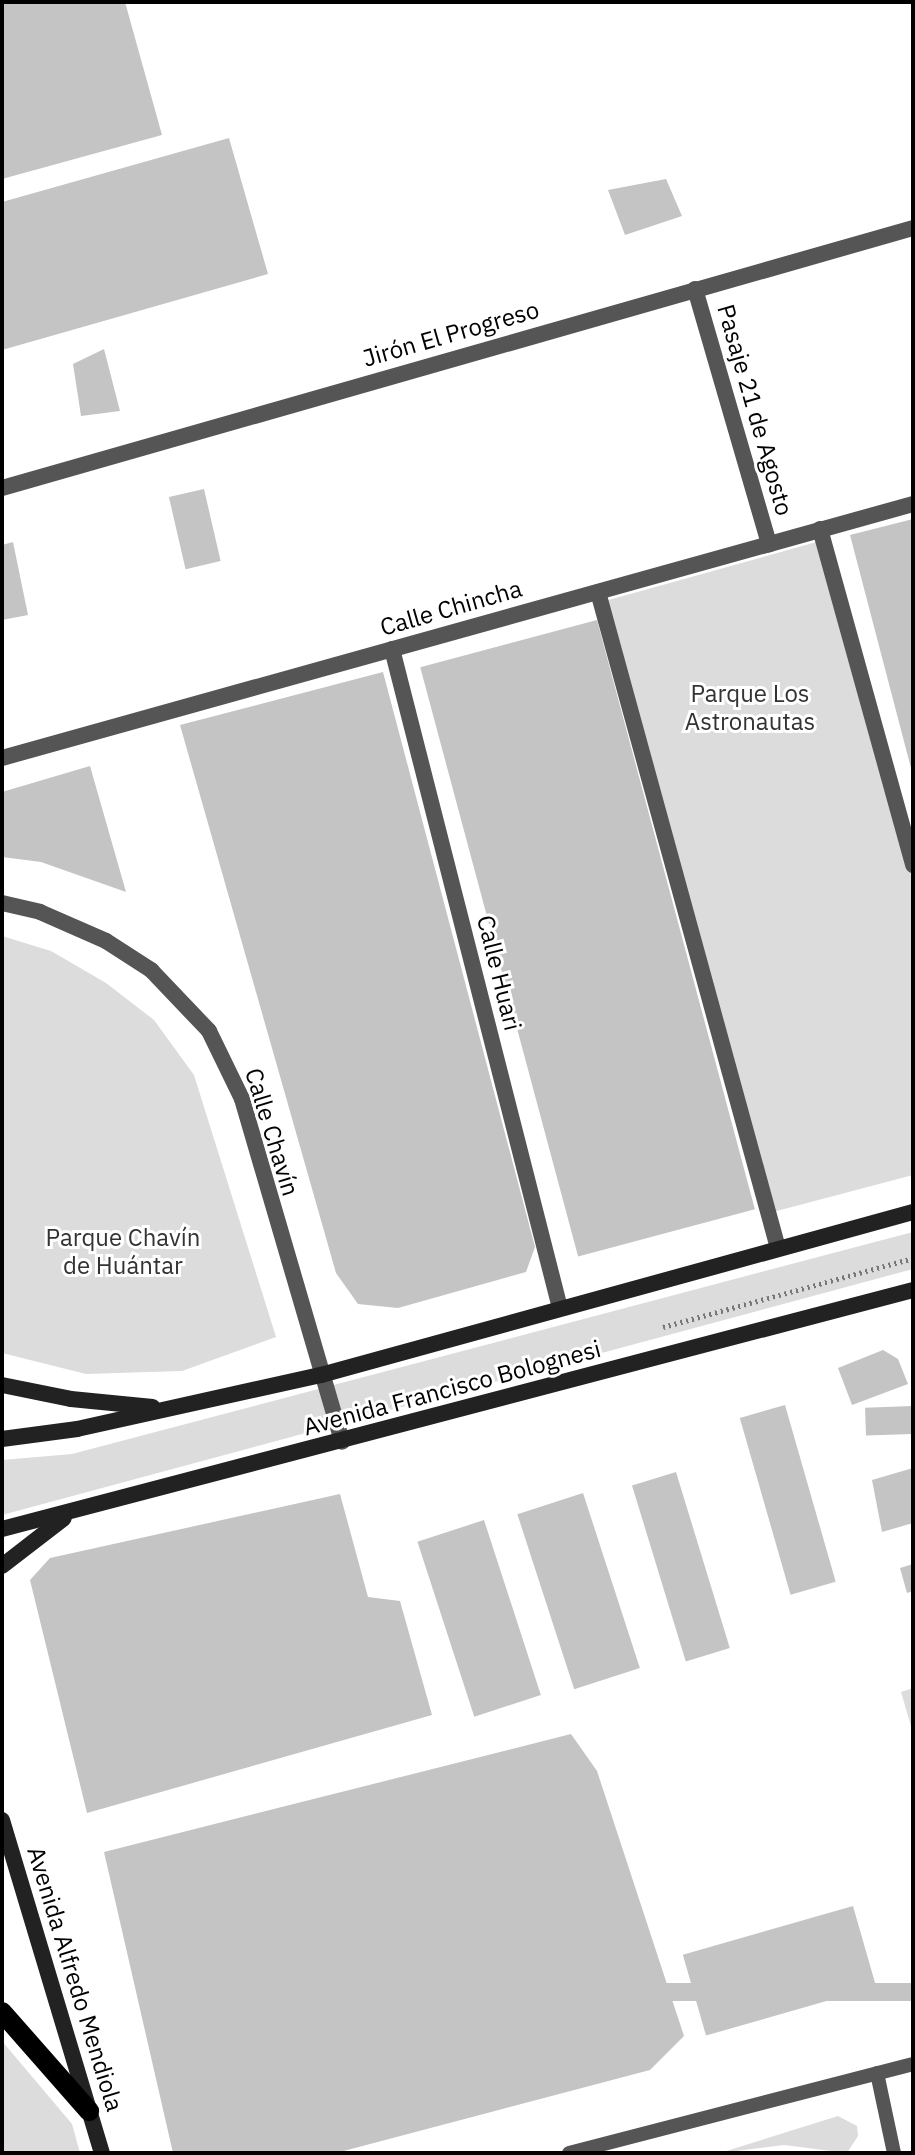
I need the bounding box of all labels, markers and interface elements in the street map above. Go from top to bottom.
street label: Jirón El Progreso [360,295,542,373]
street label: Pasaje 21 de Agosto [711,301,799,519]
street label: Calle Chincha [377,574,525,642]
park label: Parque Los Astronautas [685,680,815,736]
street label: Calle Huari [471,912,527,1034]
street label: Calle Chavín [239,1065,305,1199]
park label: Parque Chavín de Huántar [46,1224,200,1280]
street label: Avenida Francisco Bolognesi [300,1334,604,1442]
street label: Avenida Alfredo Mendiola [21,1843,129,2115]

